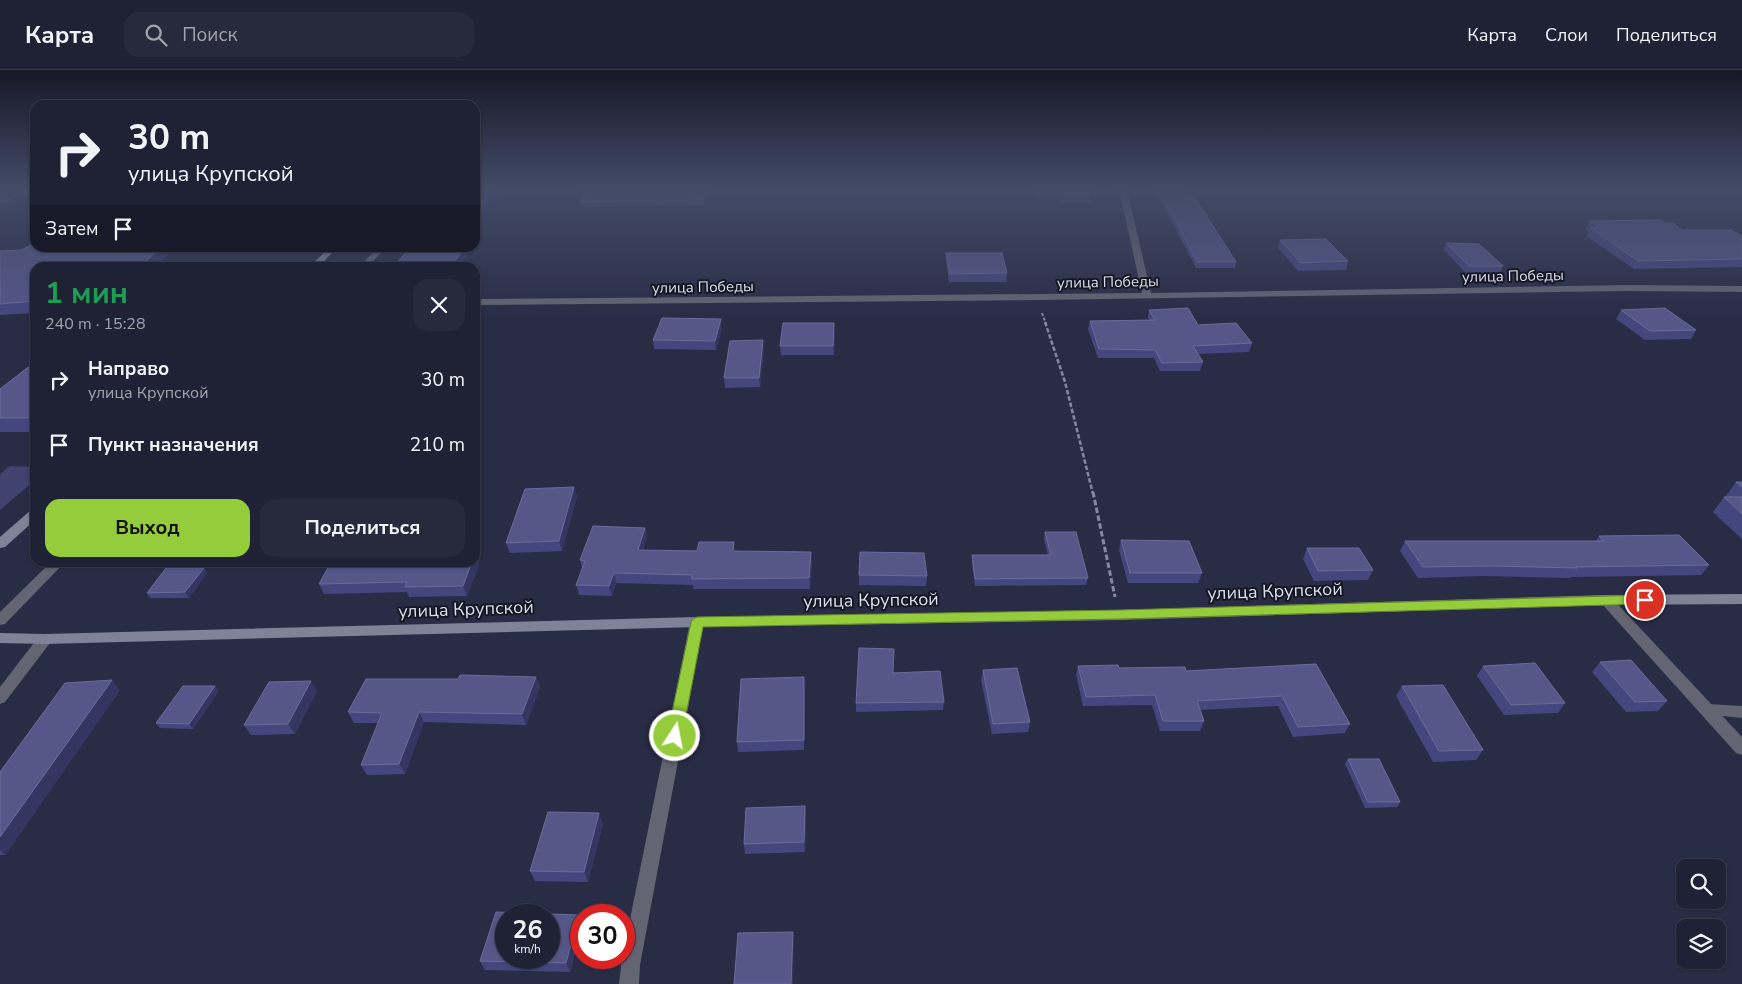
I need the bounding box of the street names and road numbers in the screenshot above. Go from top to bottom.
street label: улица Победы [1462,265,1564,287]
street label: улица Победы [1057,271,1159,293]
street label: улица Победы [652,276,754,298]
street label: улица Крупской [1207,577,1343,605]
street label: улица Крупской [803,587,939,613]
street label: улица Крупской [398,595,534,623]

